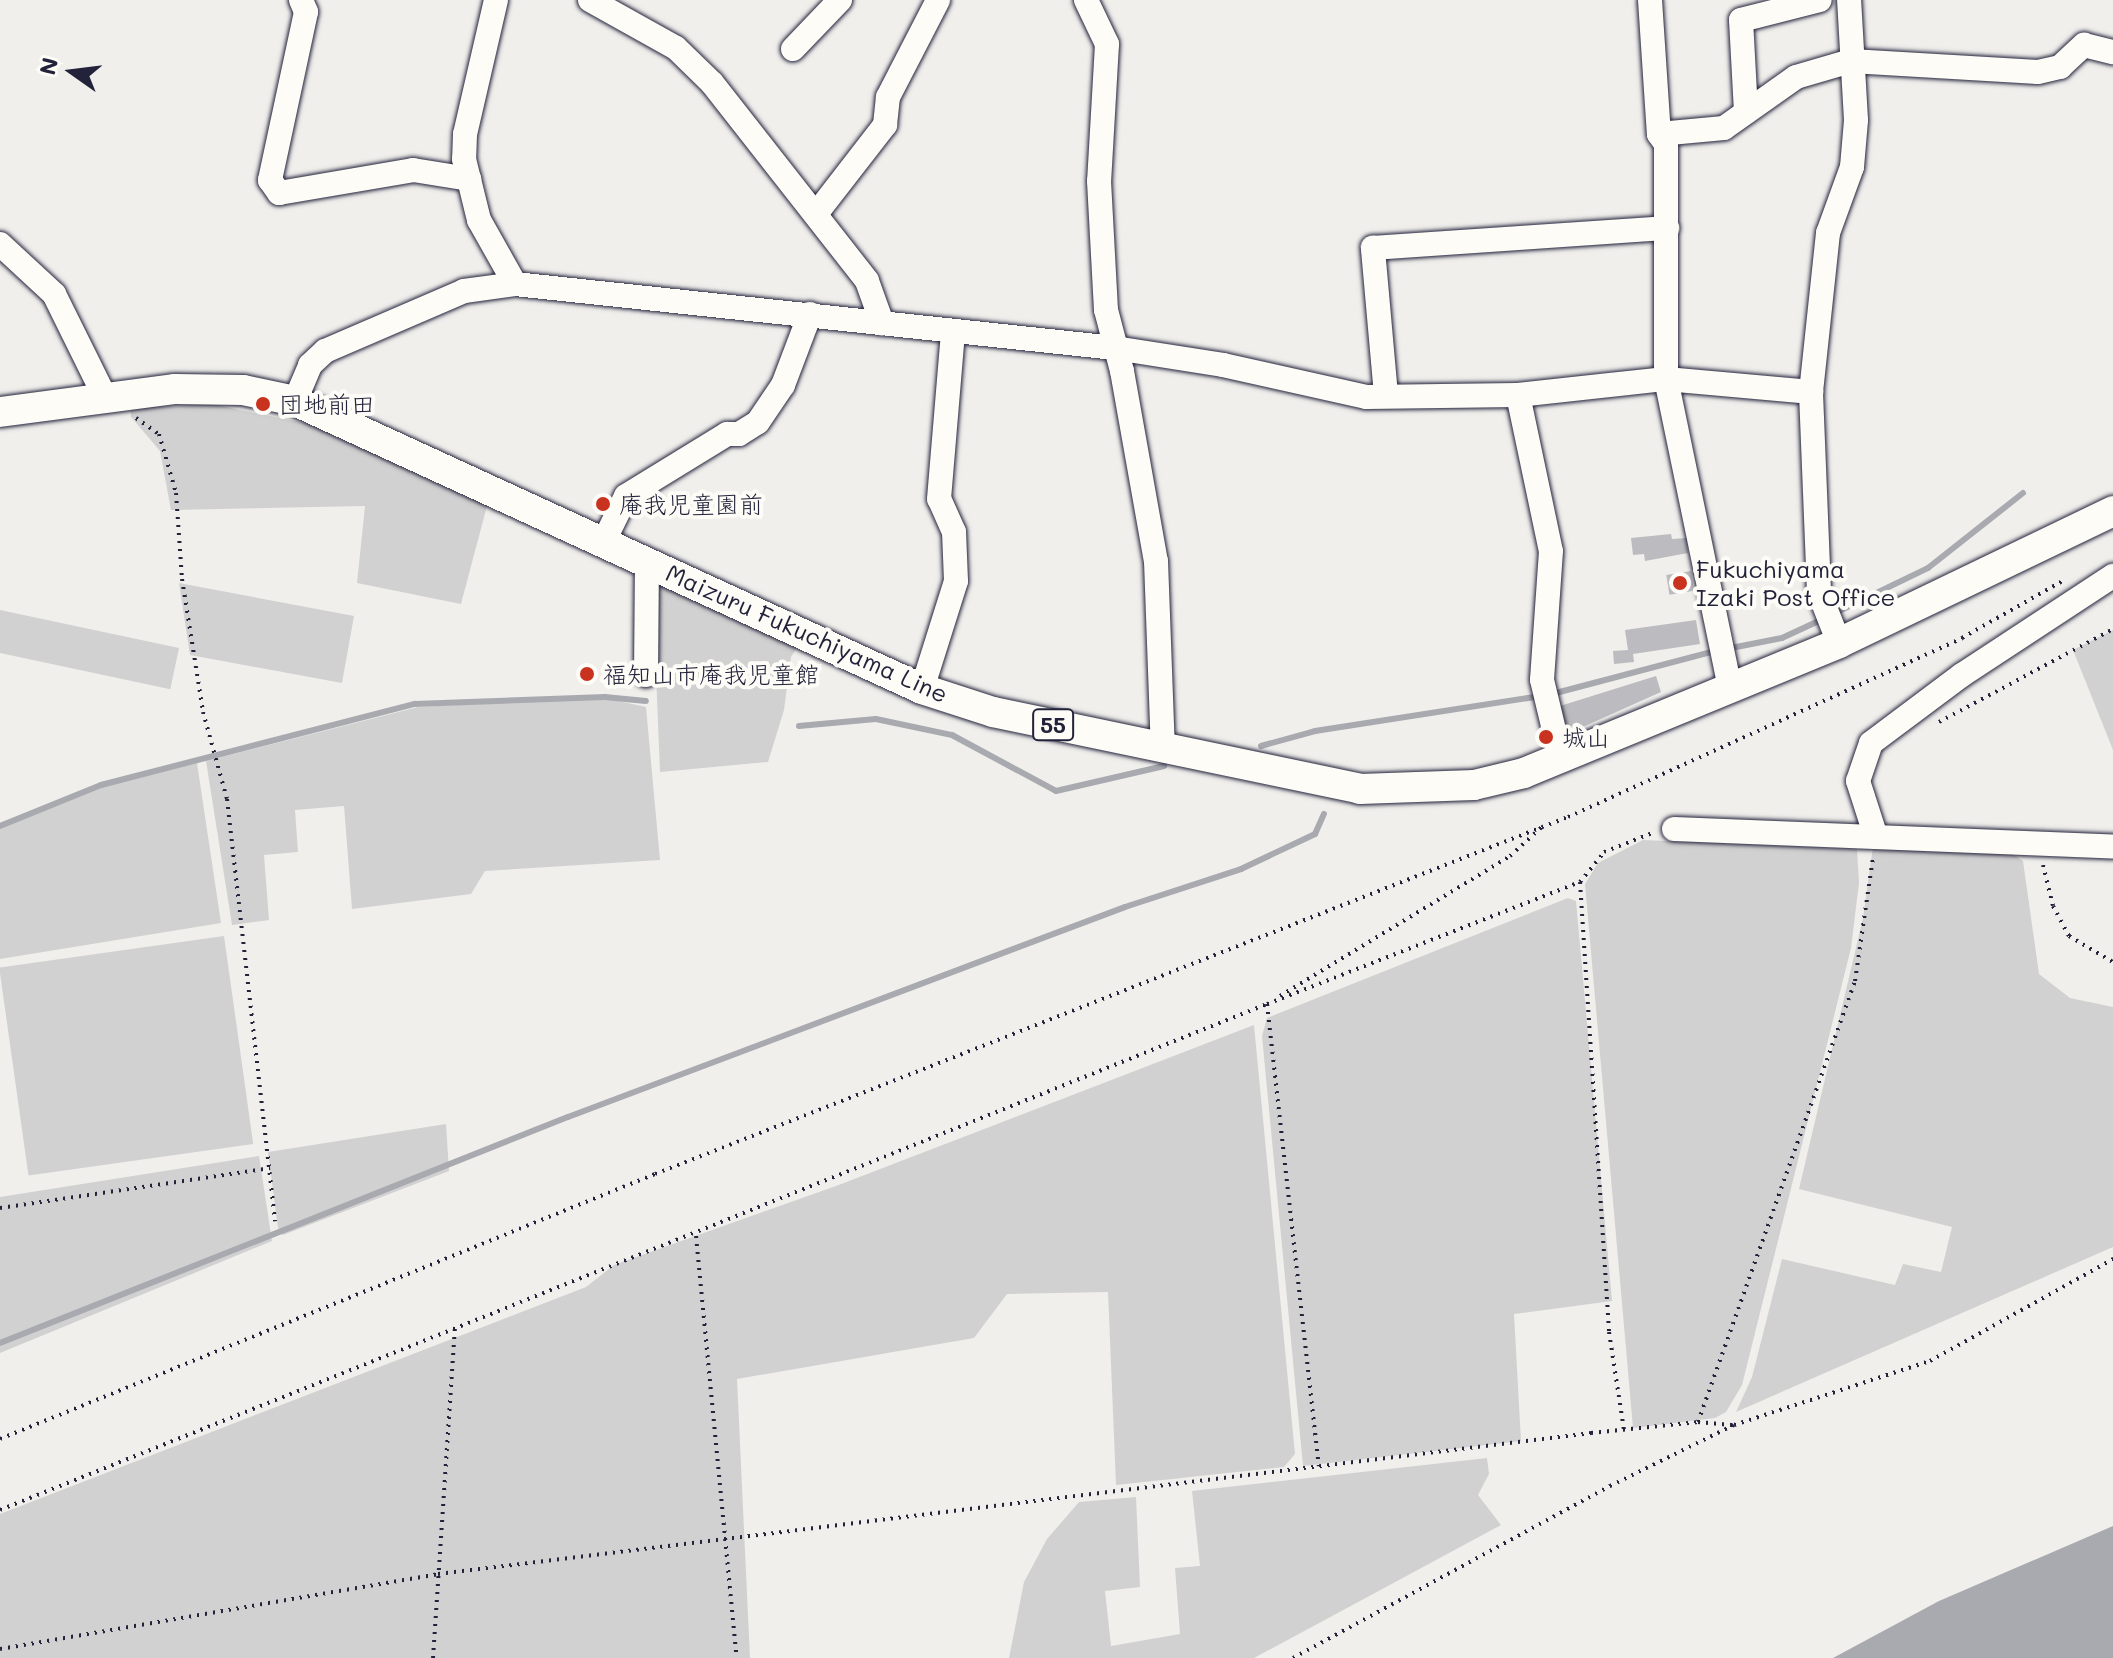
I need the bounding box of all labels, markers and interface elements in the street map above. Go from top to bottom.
north arrow [32,32,112,112]
text: N [32,54,64,78]
place label: 団地前田 [279,390,375,418]
marker: 団地前田 [254,395,272,413]
place label: 庵我児童園前 [619,490,763,518]
marker: 庵我児童園前 [594,495,612,513]
place label: Fukuchiyama Izaki Post Office [1696,555,1895,611]
street label: Maizuru Fukuchiyama Line [662,558,952,708]
marker: Fukuchiyama Izaki Post Office [1671,574,1689,592]
place label: 福知山市庵我児童館 [603,660,819,688]
marker: 福知山市庵我児童館 [578,665,596,683]
road number: 55 [1031,707,1075,743]
place label: 城山 [1562,723,1610,751]
marker: 城山 [1537,728,1555,746]

